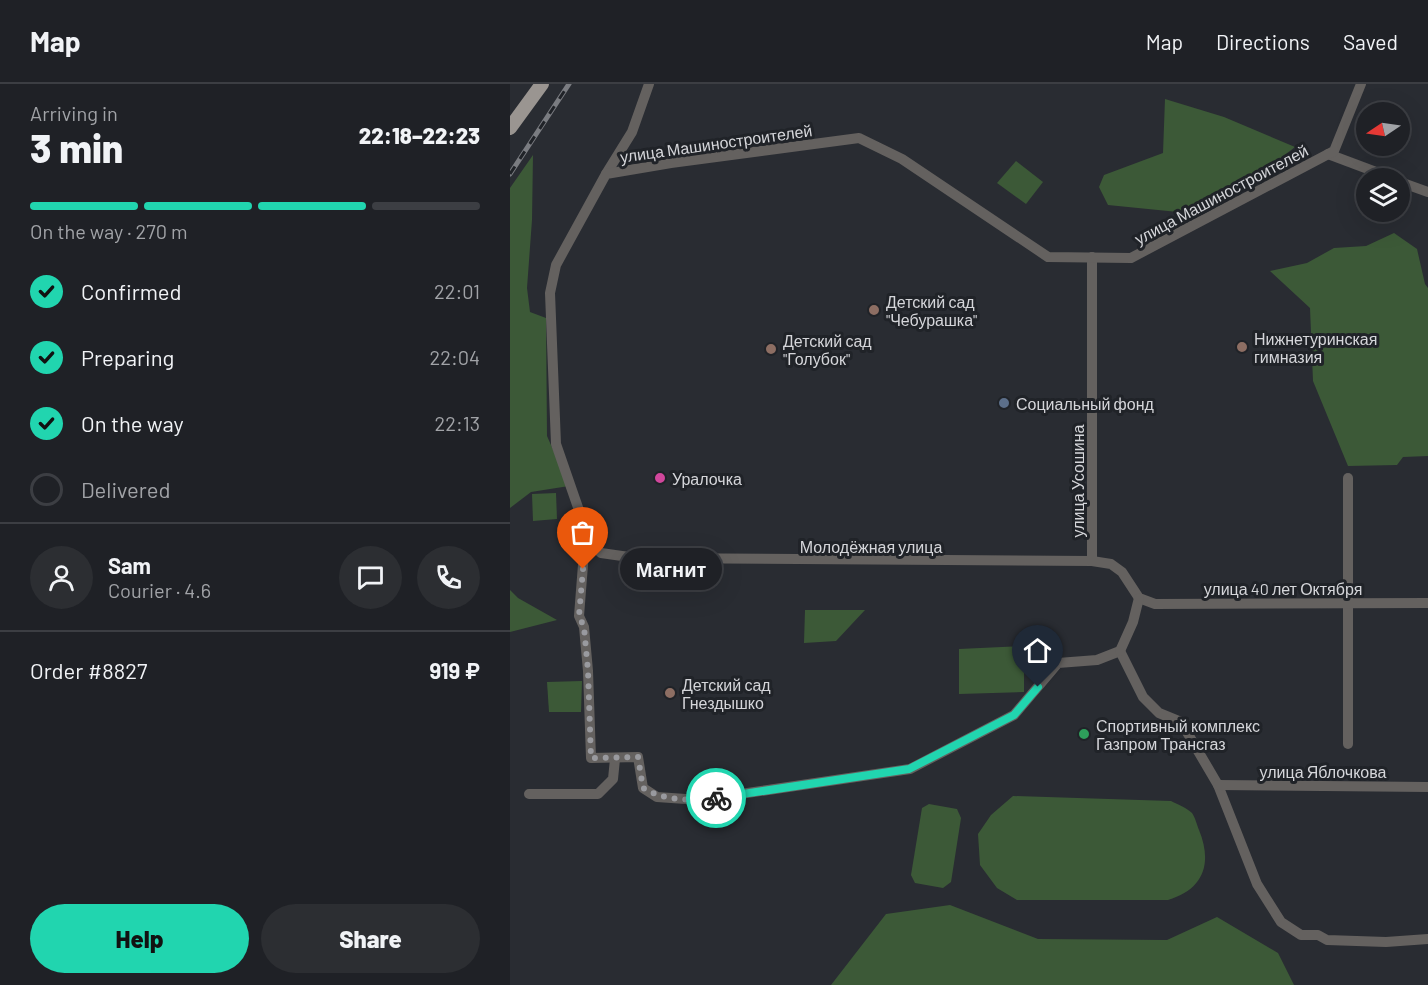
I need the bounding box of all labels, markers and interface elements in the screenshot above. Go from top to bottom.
text: Map [30,24,81,58]
text: Map [1146,29,1183,54]
text: Directions [1216,29,1310,54]
text: Saved [1343,29,1398,54]
text: Arriving in [30,101,118,125]
north arrow [1356,102,1410,156]
map controls [1356,102,1410,222]
street label: улица Машиностроителей [619,120,813,166]
text: 22:18–22:23 [359,122,480,148]
text: 3 min [30,124,123,171]
street label: улица Машиностроителей [1131,140,1311,248]
button: layers [1356,168,1410,222]
text: On the way · 270 m [30,219,188,243]
icon: check [30,275,63,308]
text: Confirmed [81,278,181,304]
text: 22:01 [434,279,480,303]
place label: Детский сад "Чебурашка" [886,292,977,329]
marker: Детский сад "Чебурашка" [867,303,881,317]
place label: Нижнетуринская гимназия [1254,329,1377,366]
place label: Детский сад "Голубок" [783,331,872,368]
marker: Нижнетуринская гимназия [1235,340,1249,354]
icon: check [30,341,63,374]
marker: Детский сад "Голубок" [764,342,778,356]
text: Preparing [81,344,174,370]
text: 22:04 [429,345,480,369]
place label: Социальный фонд [1016,394,1154,413]
marker: Социальный фонд [997,396,1011,410]
icon: check [30,407,63,440]
text: On the way [81,410,184,436]
text: 22:13 [434,411,480,435]
street label: улица Усошина [1068,424,1087,537]
place label: Уралочка [672,469,742,488]
marker: Уралочка [653,471,667,485]
text: Delivered [81,476,170,502]
pin [557,507,608,569]
icon: bag [566,516,599,549]
street label: Молодёжная улица [800,537,942,556]
button: person [30,546,93,609]
button: chat [339,546,402,609]
button: phone [417,546,480,609]
callout: Магнит [619,548,721,590]
text: Sam [108,552,151,578]
text: Магнит [636,557,706,581]
text: Courier · 4.6 [108,578,211,602]
street label: улица 40 лет Октября [1204,579,1362,598]
pin [1012,625,1063,687]
icon: home [1021,634,1054,667]
text: Order #8827 [30,657,147,683]
text: 919 ₽ [429,657,480,683]
place label: Детский сад Гнездышко [682,675,771,712]
marker: Детский сад Гнездышко [663,686,677,700]
place label: Спортивный комплекс Газпром Трансгаз [1096,716,1260,753]
marker: Спортивный комплекс Газпром Трансгаз [1077,727,1091,741]
street label: улица Яблочкова [1260,762,1387,781]
courier [686,768,746,828]
icon: bike [700,782,733,815]
button: Help [30,904,249,973]
button: Share [261,904,480,973]

